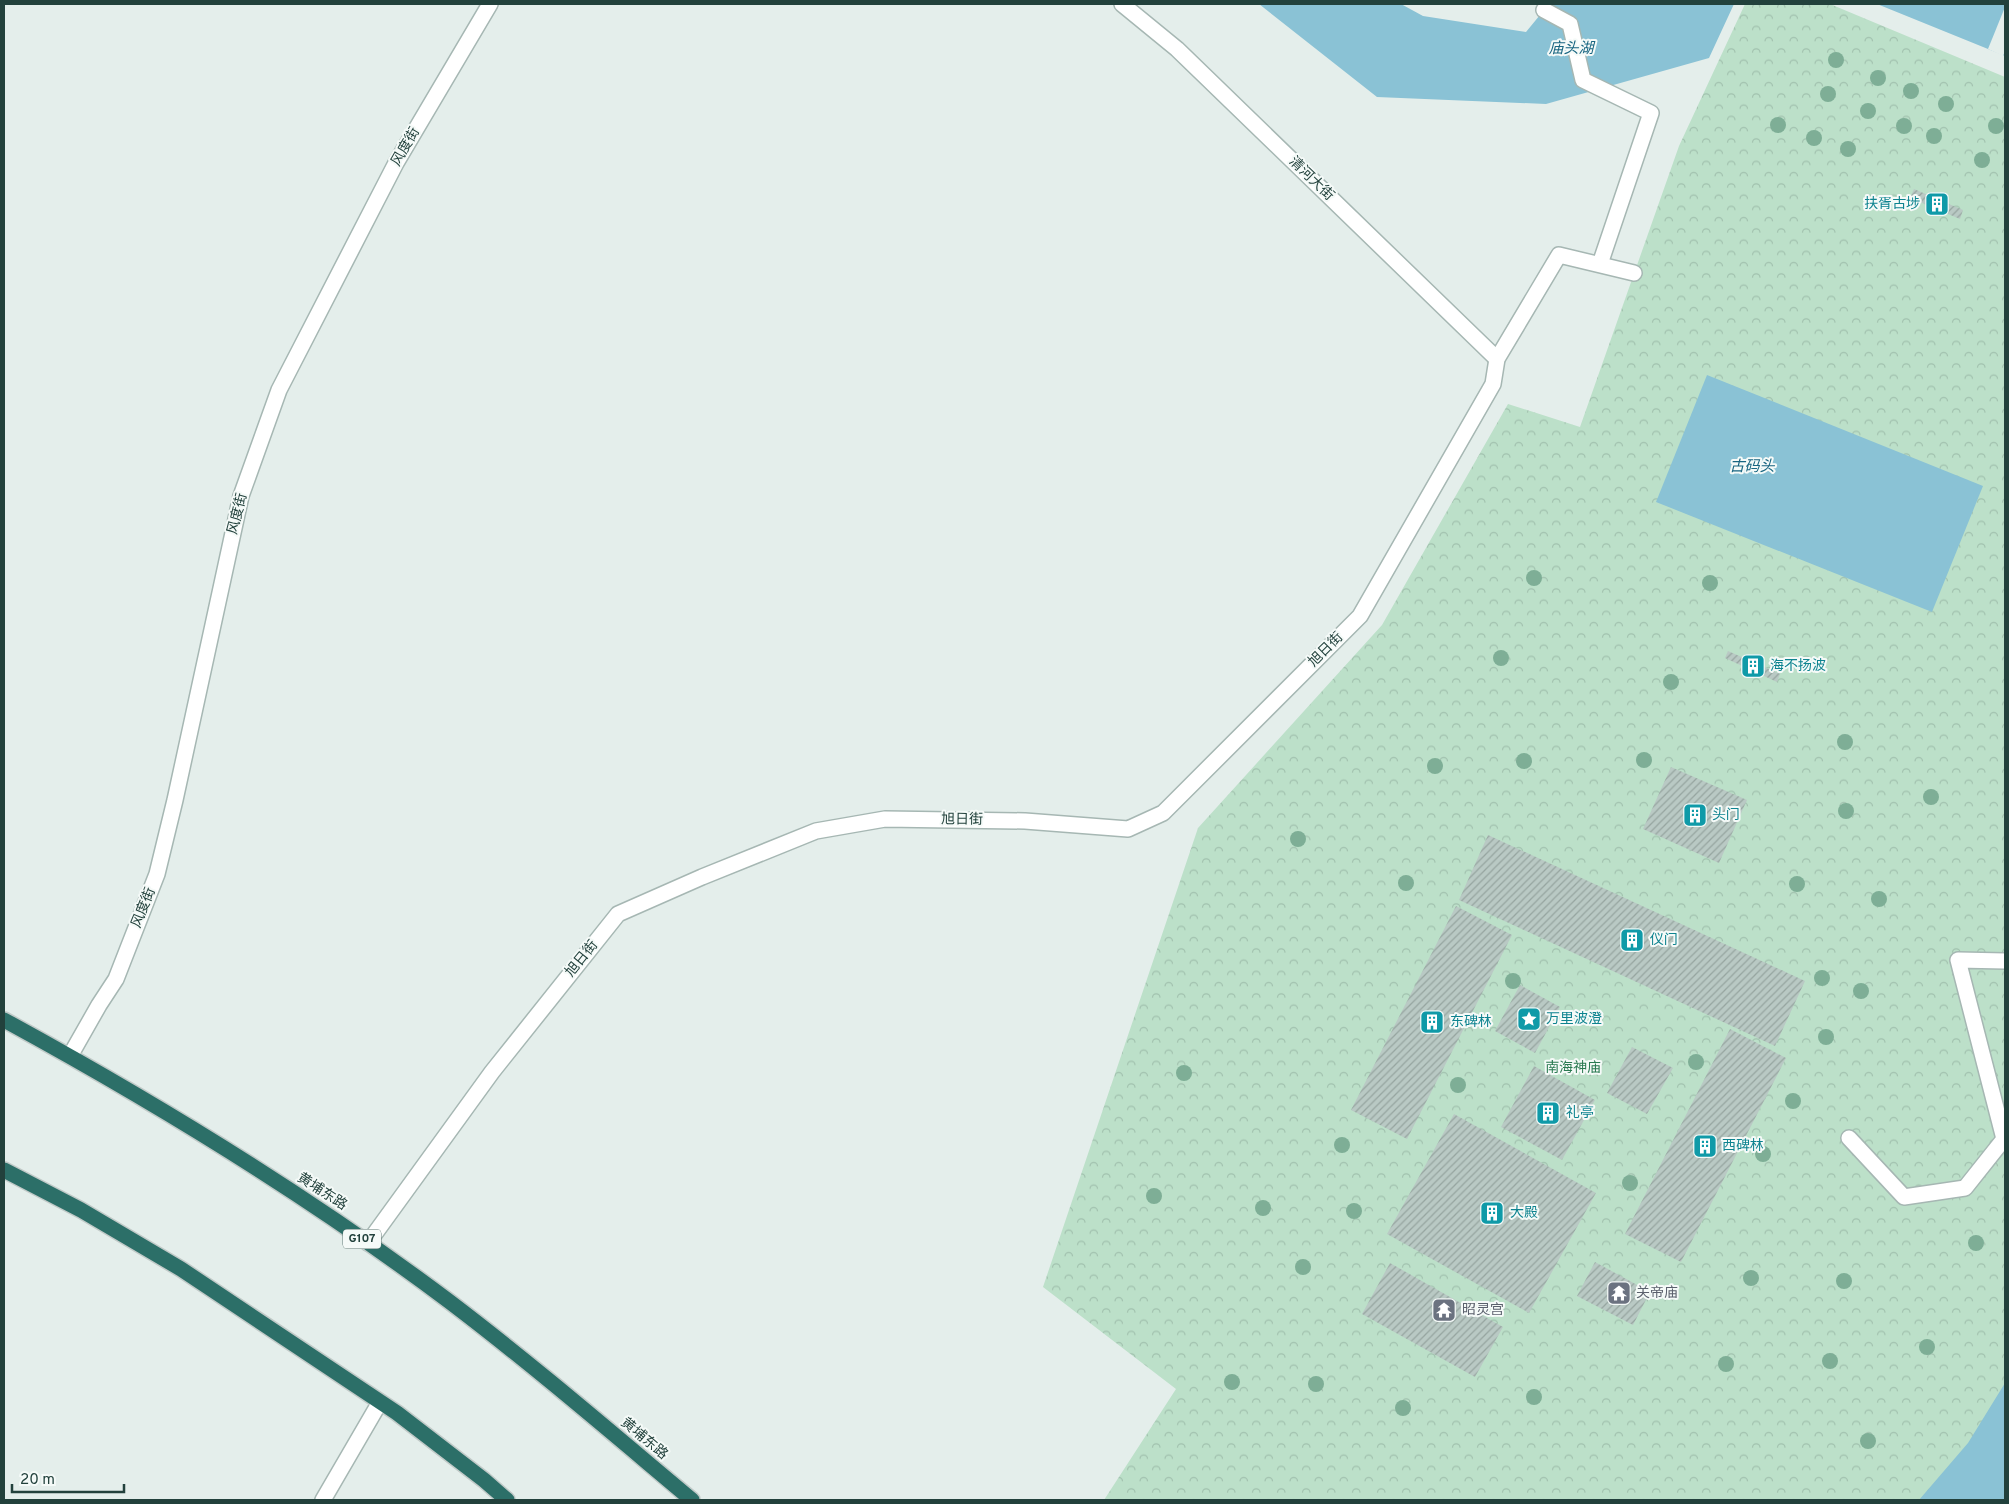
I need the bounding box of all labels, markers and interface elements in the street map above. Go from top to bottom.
water label: 庙头湖 [1548,40,1595,59]
street label: 风度街 [388,125,424,169]
street label: 清河大街 [1285,153,1337,205]
building icon: 扶胥古埗 [1924,191,1950,217]
place label: 扶胥古埗 [1864,195,1920,213]
water label: 古码头 [1729,458,1775,477]
street label: 风度街 [225,492,251,536]
street label: 旭日街 [1305,629,1347,671]
building icon: 海不扬波 [1740,653,1766,679]
place label: 海不扬波 [1770,658,1826,675]
building icon: 头门 [1682,802,1708,828]
place label: 头门 [1712,807,1740,824]
street label: 旭日街 [941,811,983,829]
street label: 风度街 [128,885,160,931]
building icon: 仪门 [1619,927,1645,953]
place label: 仪门 [1650,932,1678,949]
street label: 旭日街 [562,937,602,981]
place icon: 万里波澄 [1516,1006,1542,1032]
building icon: 东碑林 [1419,1009,1445,1035]
place label: 万里波澄 [1546,1011,1602,1028]
place label: 东碑林 [1450,1014,1492,1031]
park label: 南海神庙 [1545,1060,1601,1077]
building icon: 礼亭 [1535,1100,1561,1126]
place label: 礼亭 [1566,1104,1594,1122]
building icon: 西碑林 [1692,1133,1718,1159]
place label: 西碑林 [1722,1138,1764,1155]
street label: 黄埔东路 [294,1169,351,1214]
building icon: 大殿 [1479,1200,1505,1226]
place label: 大殿 [1510,1205,1538,1222]
road number: G107 [343,1230,381,1248]
temple icon: 关帝庙 [1606,1280,1632,1306]
place label: 关帝庙 [1636,1285,1678,1302]
temple icon: 昭灵宫 [1431,1297,1457,1323]
place label: 昭灵宫 [1462,1302,1504,1319]
street label: 黄埔东路 [617,1414,672,1464]
scale bar [12,1462,125,1494]
text: 20 m [20,1471,55,1490]

